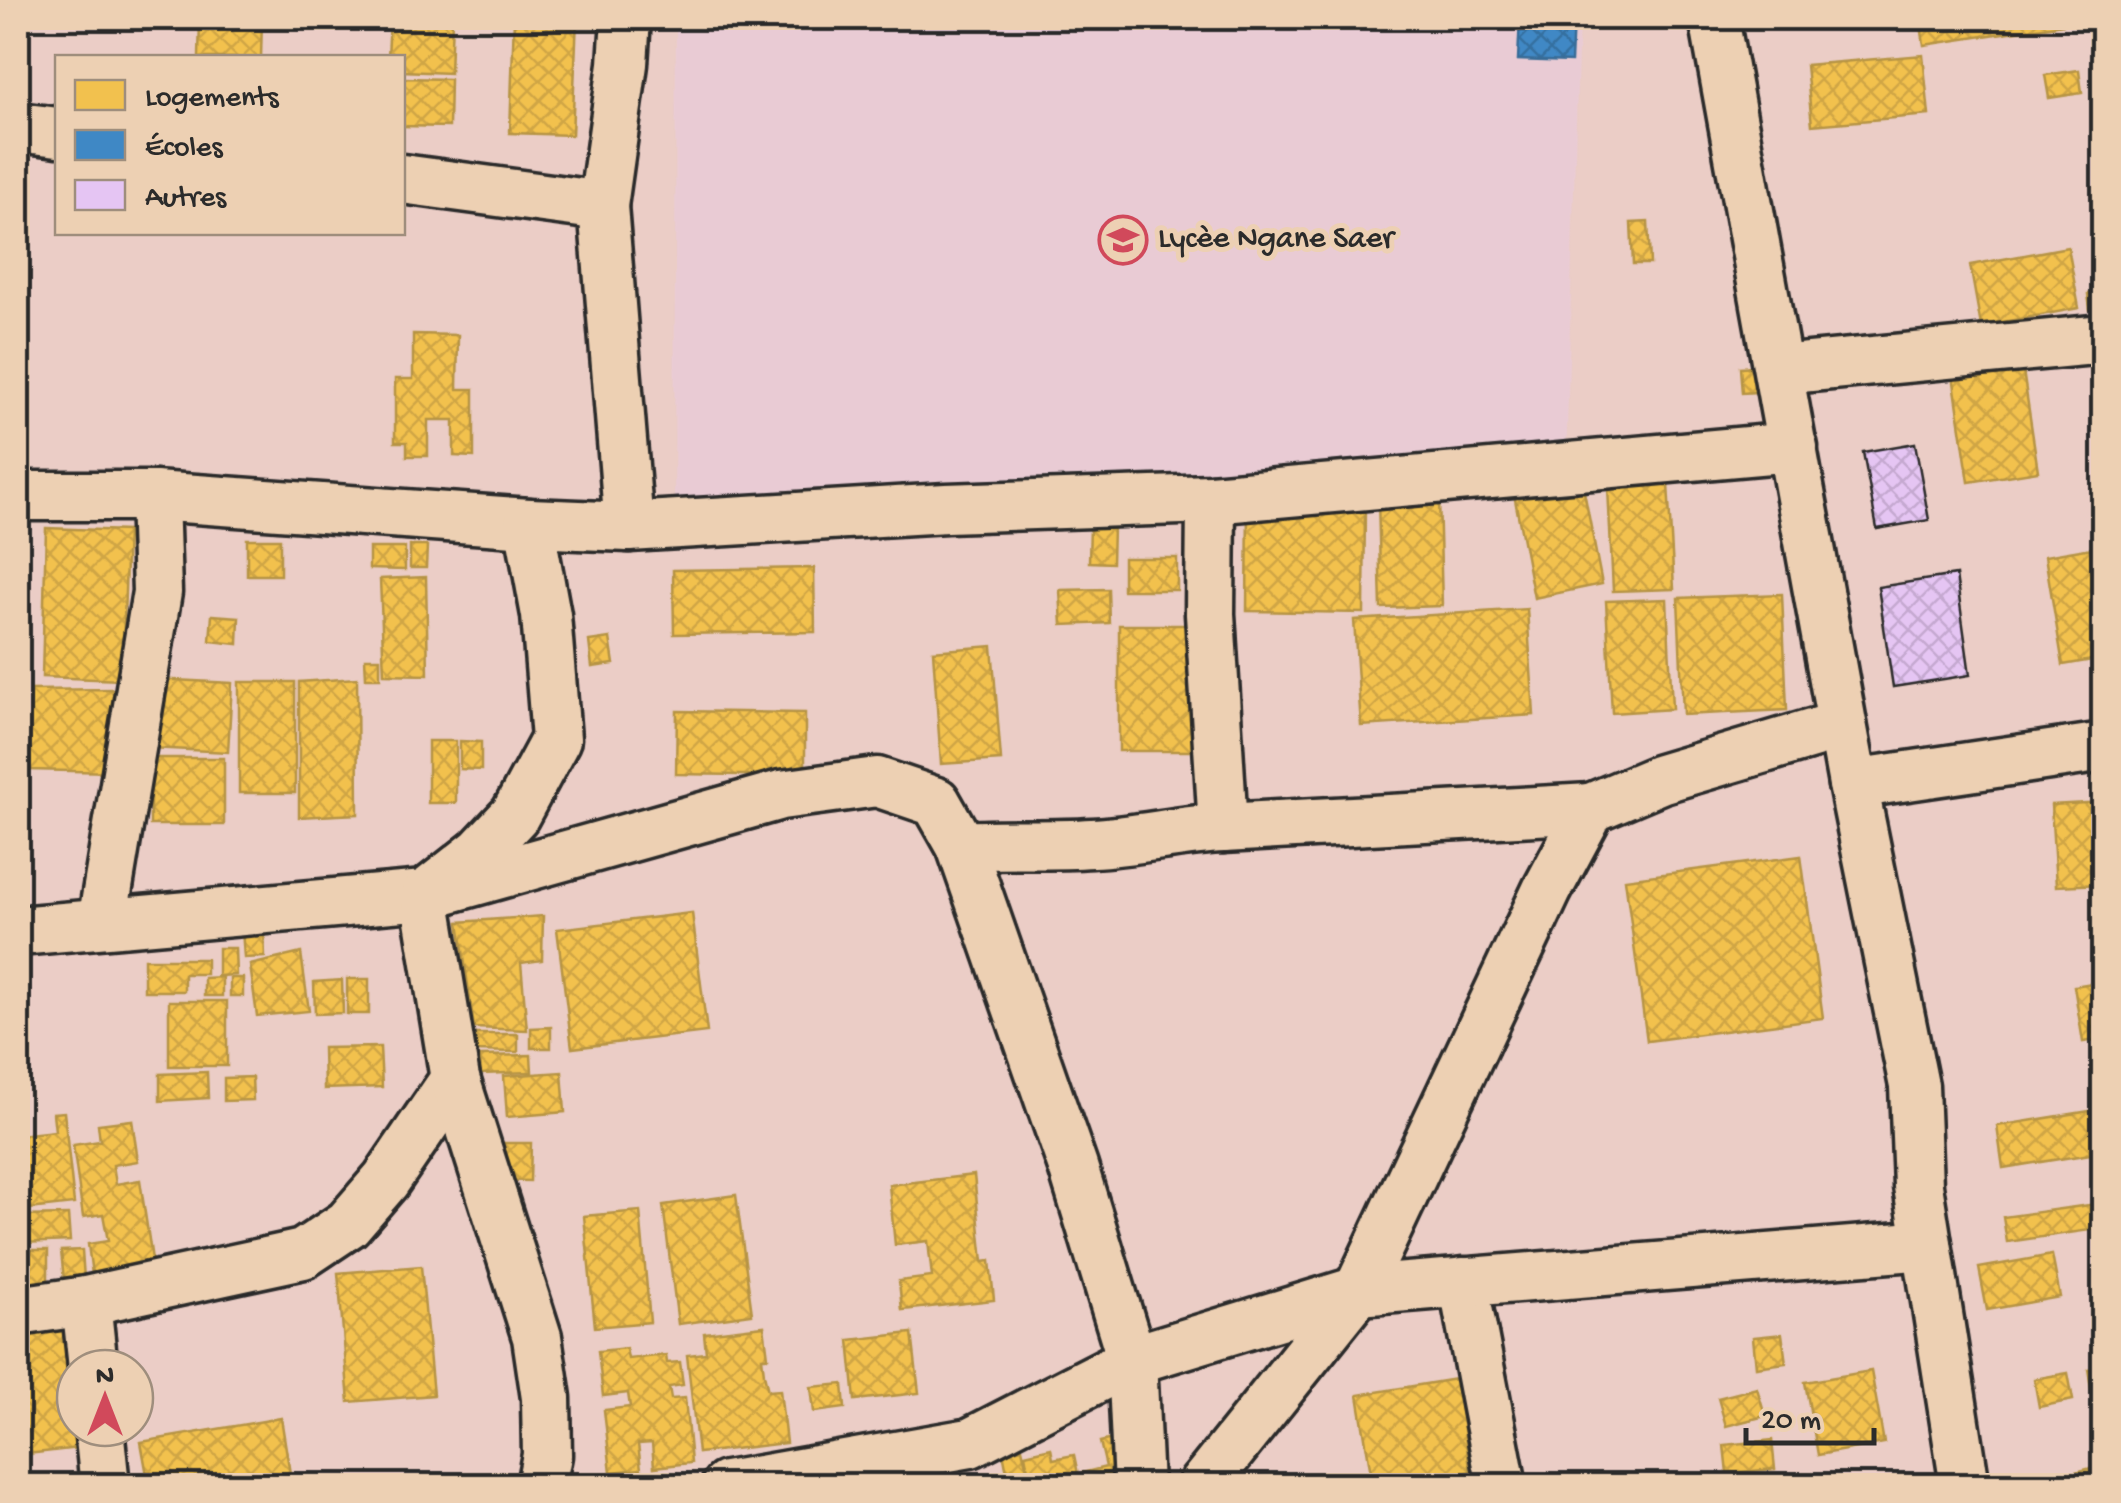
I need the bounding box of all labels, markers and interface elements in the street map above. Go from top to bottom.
legend [55,55,405,235]
text: Logements [145,82,279,117]
text: Écoles [145,132,224,167]
text: Autres [145,182,227,217]
school or university icon: Lycèe Ngane Saer [1097,214,1149,266]
place label: Lycèe Ngane Saer [1158,221,1396,259]
north arrow [55,1348,155,1448]
text: N [96,1361,114,1394]
scale bar [1746,1383,1874,1445]
text: 20 m [1761,1405,1821,1440]

